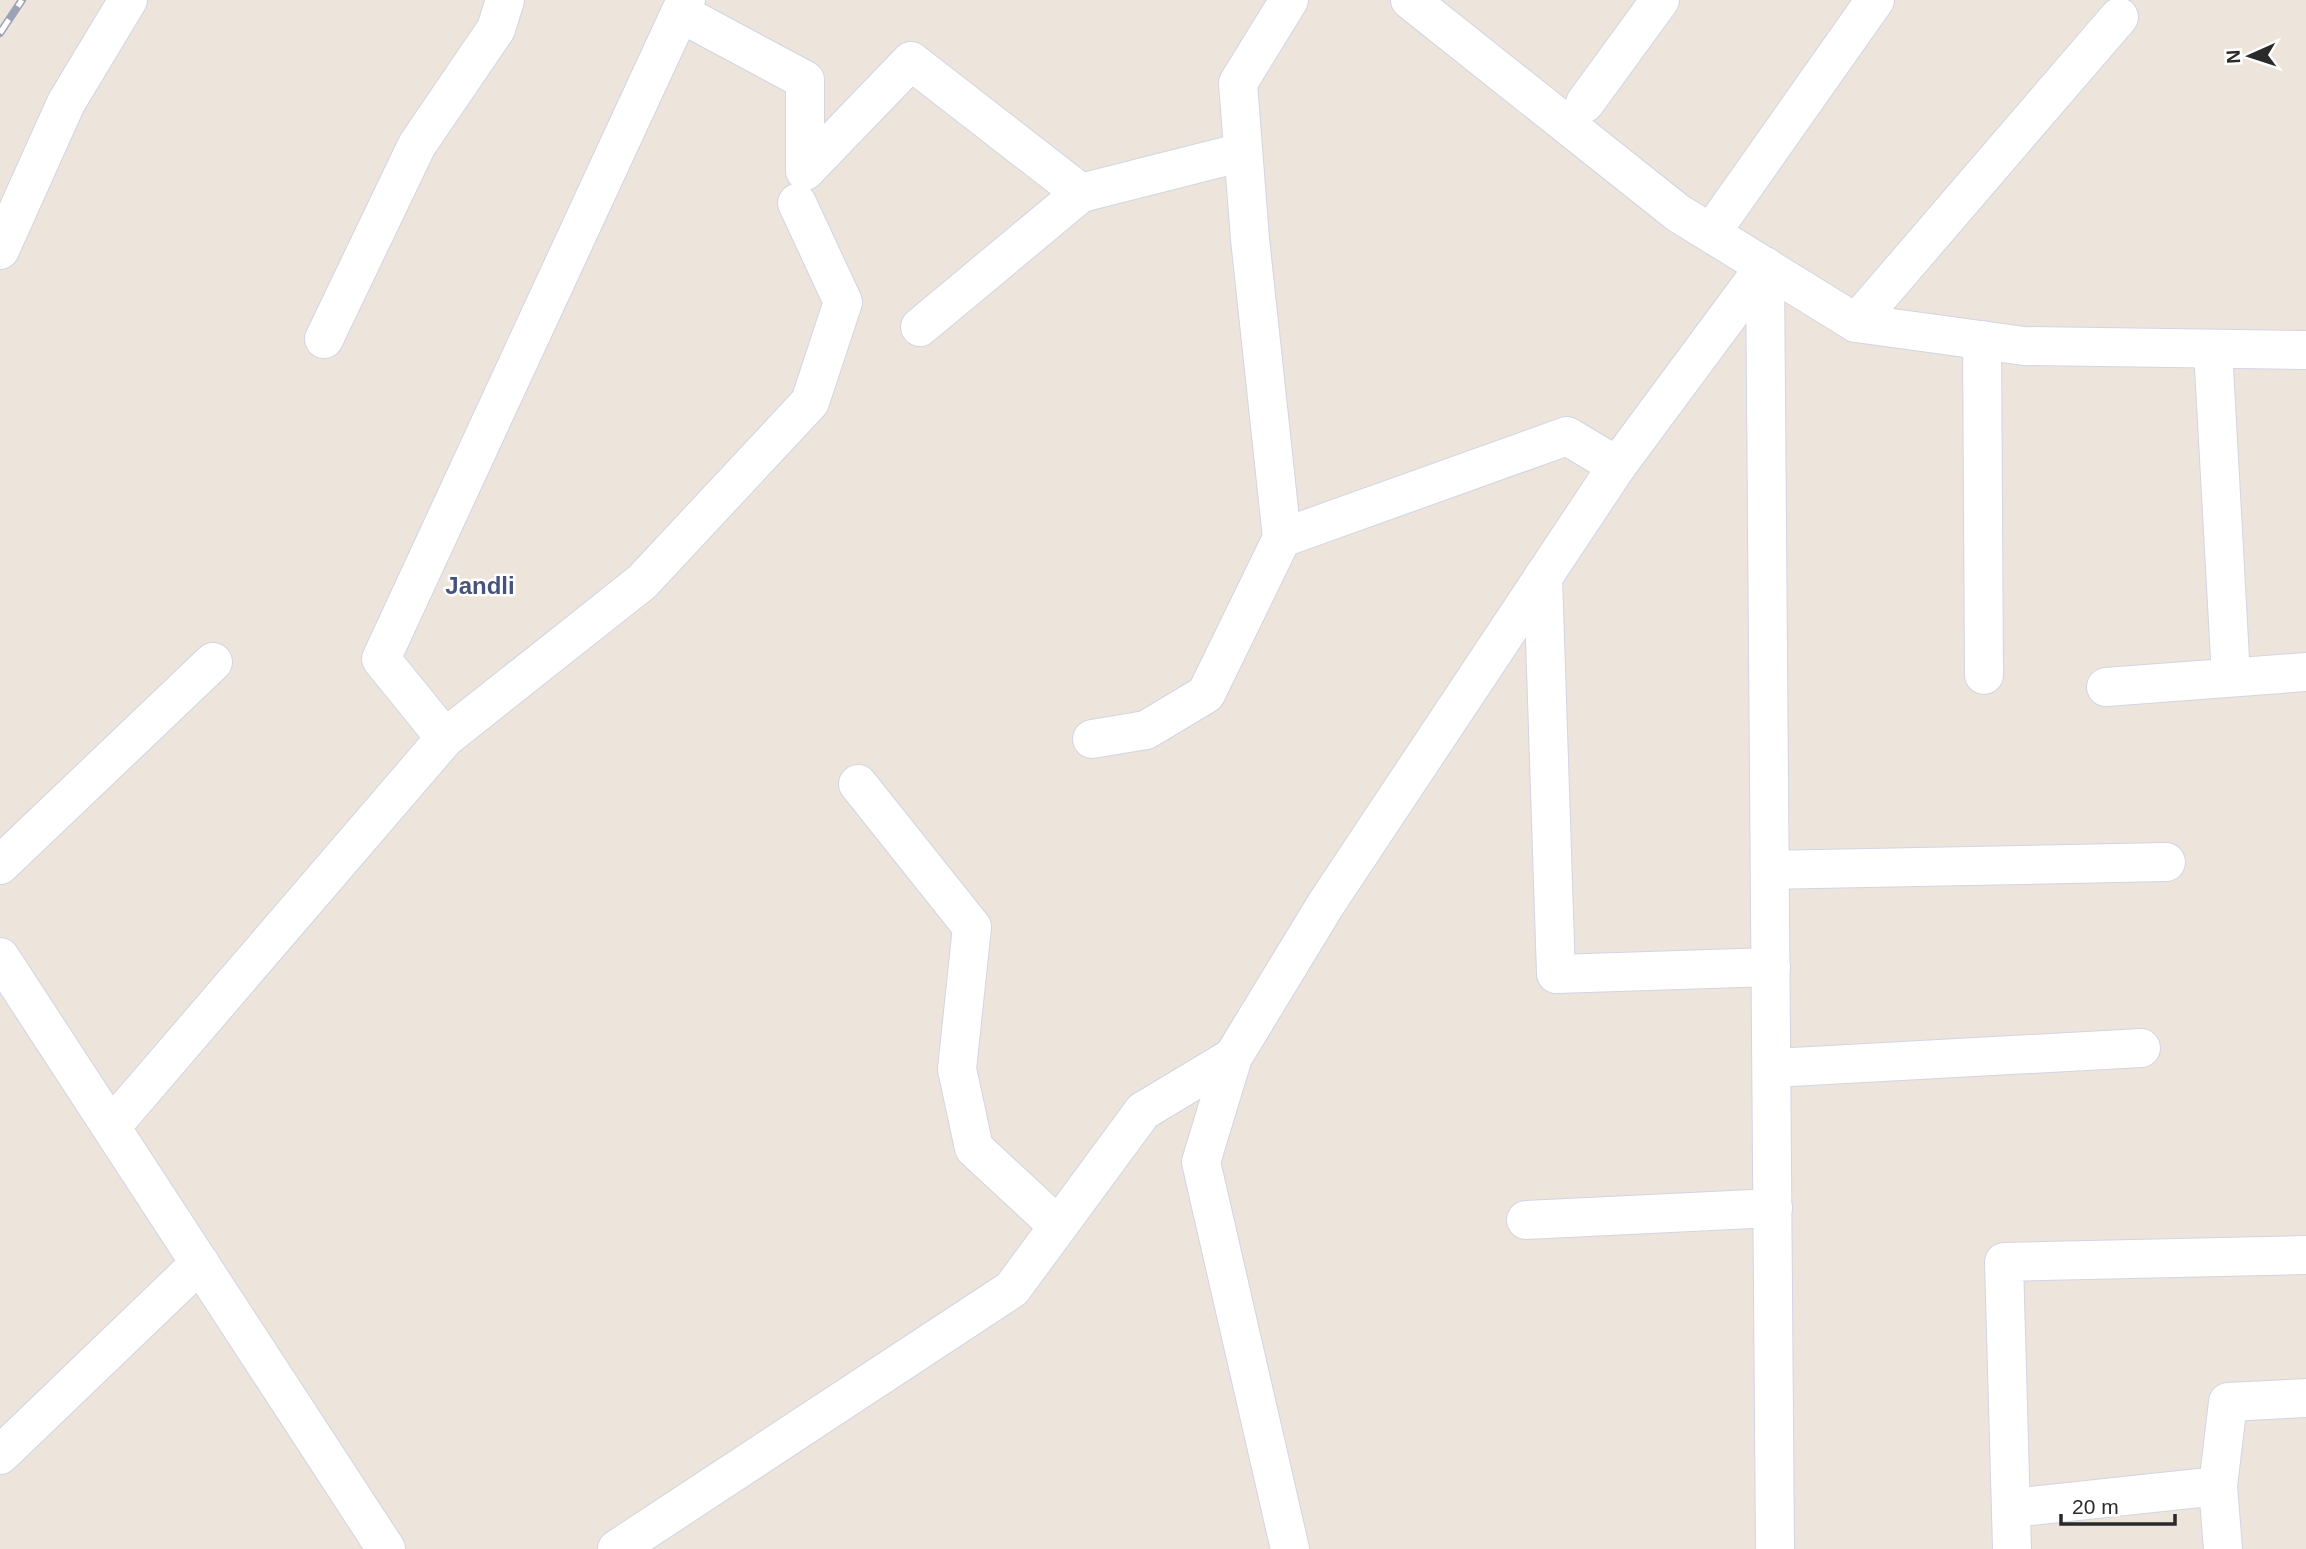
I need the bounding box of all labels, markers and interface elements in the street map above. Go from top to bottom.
north arrow [2215,21,2285,91]
text: N [2223,49,2244,64]
district label: Jandli [445,572,515,599]
scale bar [2061,1482,2175,1526]
text: 20 m [2072,1495,2119,1518]

